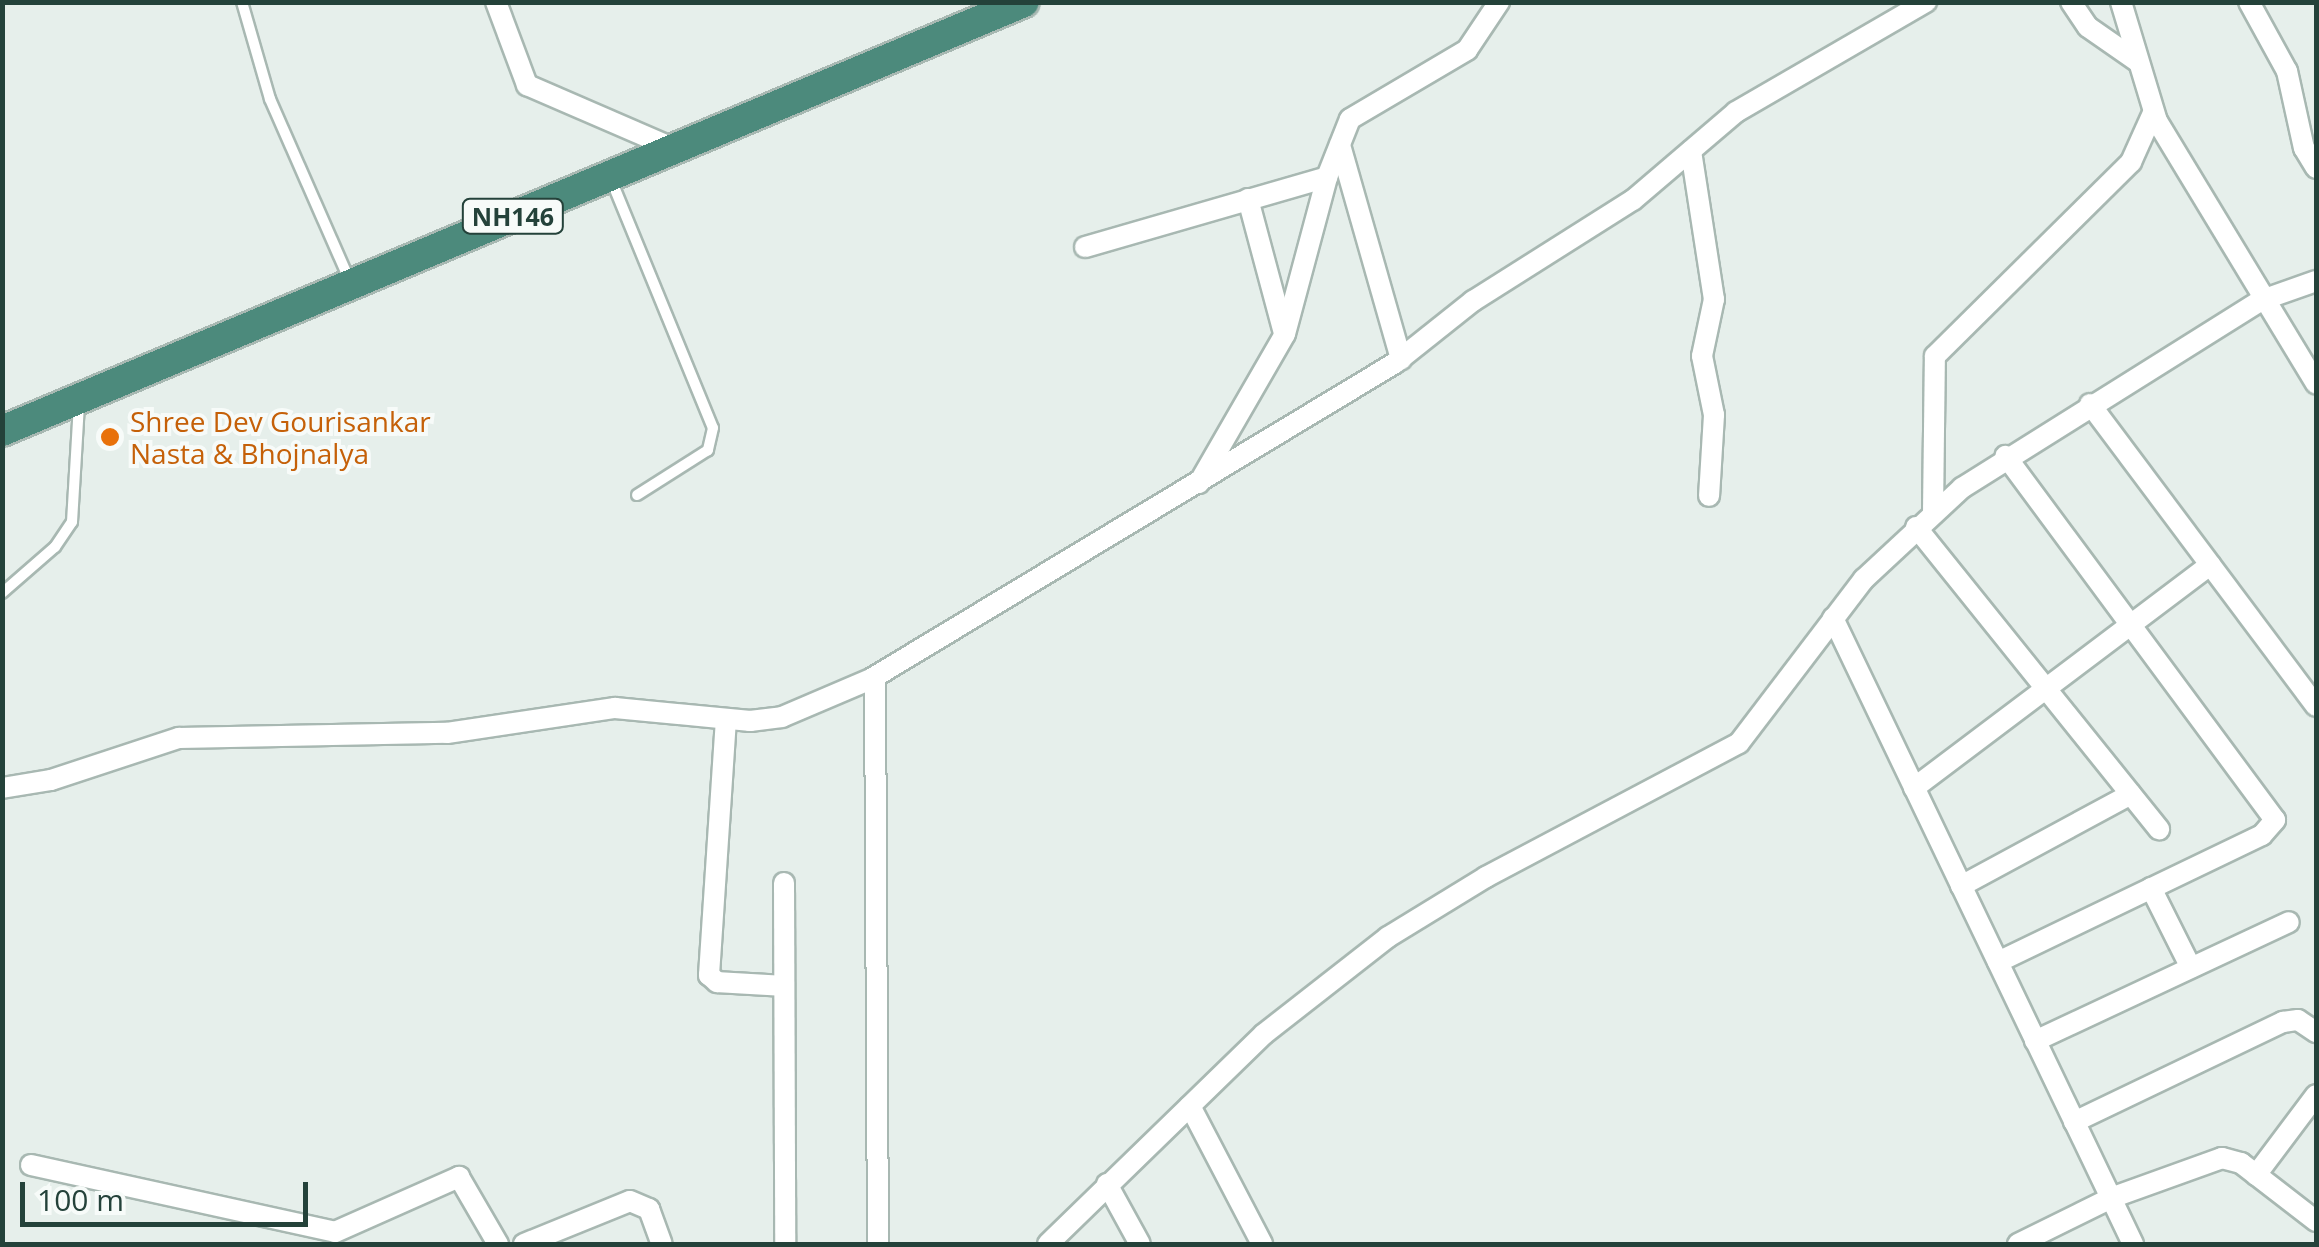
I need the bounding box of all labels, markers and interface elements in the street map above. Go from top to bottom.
road number: NH146 [460,196,566,236]
place label: Shree Dev Gourisankar Nasta & Bhojnalya [130,404,431,470]
marker: Shree Dev Gourisankar Nasta & Bhojnalya [99,426,121,448]
scale bar [25,1162,312,1224]
text: 100 m [37,1179,124,1220]

